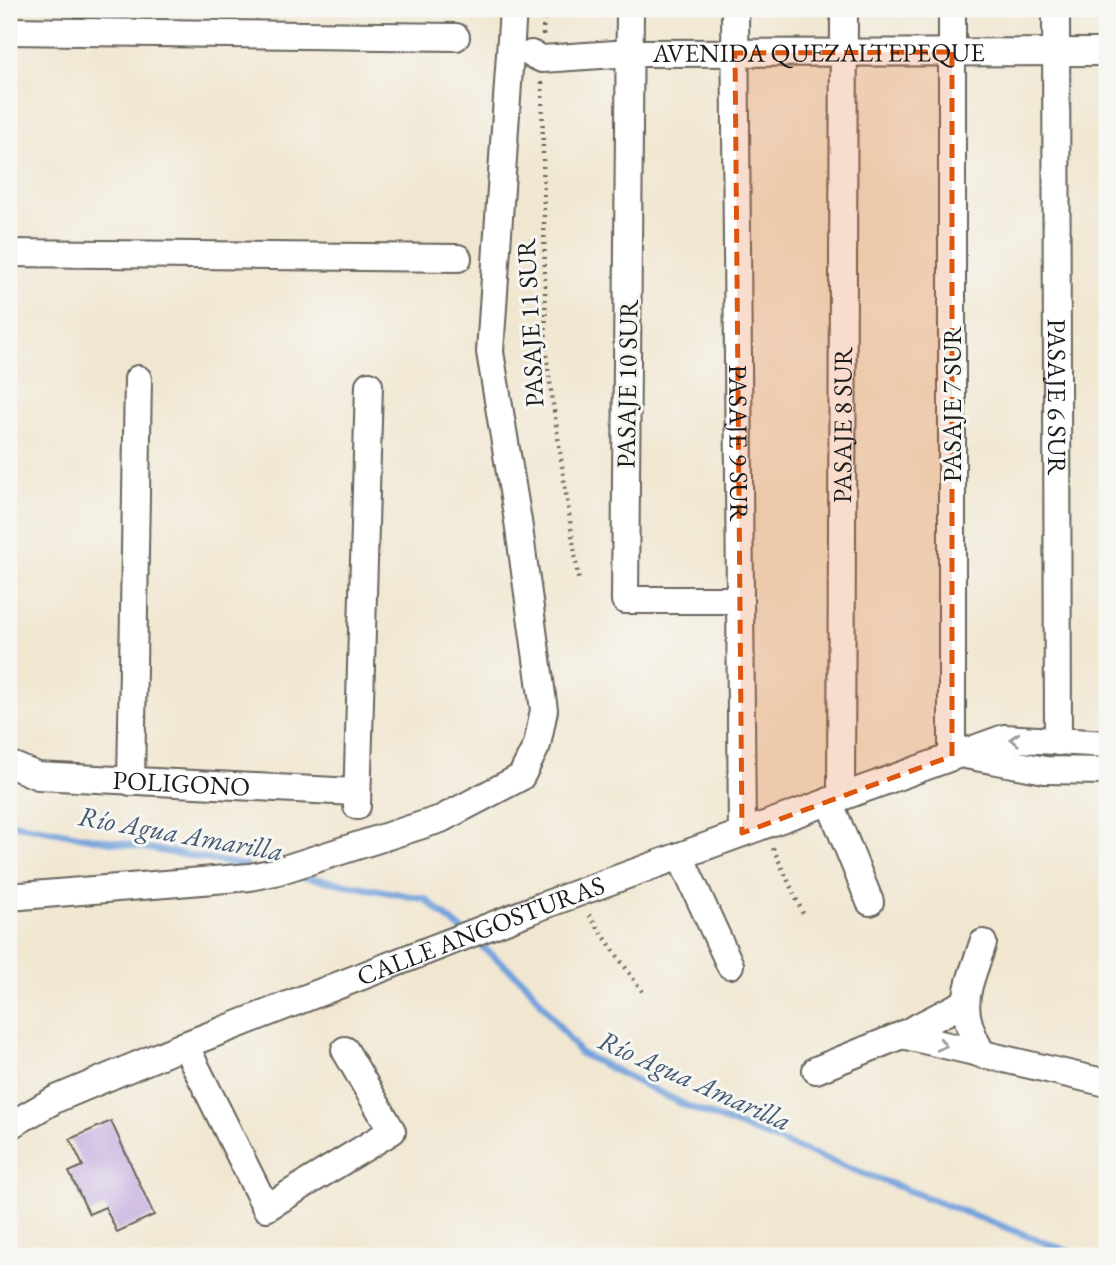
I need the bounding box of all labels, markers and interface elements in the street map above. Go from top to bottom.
street label: AVENIDA QUEZALTEPEQUE [652,35,985,70]
street label: PASAJE 11 SUR [509,237,551,408]
street label: PASAJE 10 SUR [609,299,645,469]
street label: PASAJE 6 SUR [1040,319,1074,476]
street label: PASAJE 7 SUR [935,325,969,482]
street label: PASAJE 8 SUR [825,346,860,503]
street label: PASAJE 9 SUR [721,365,756,522]
one-way arrow [1009,732,1020,747]
street label: POLIGONO [112,763,251,804]
water label: Río Agua Amarilla [76,797,286,869]
street label: CALLE ANGOSTURAS [352,868,609,993]
water label: Río Agua Amarilla [593,1021,797,1139]
one-way arrow [936,1037,948,1052]

